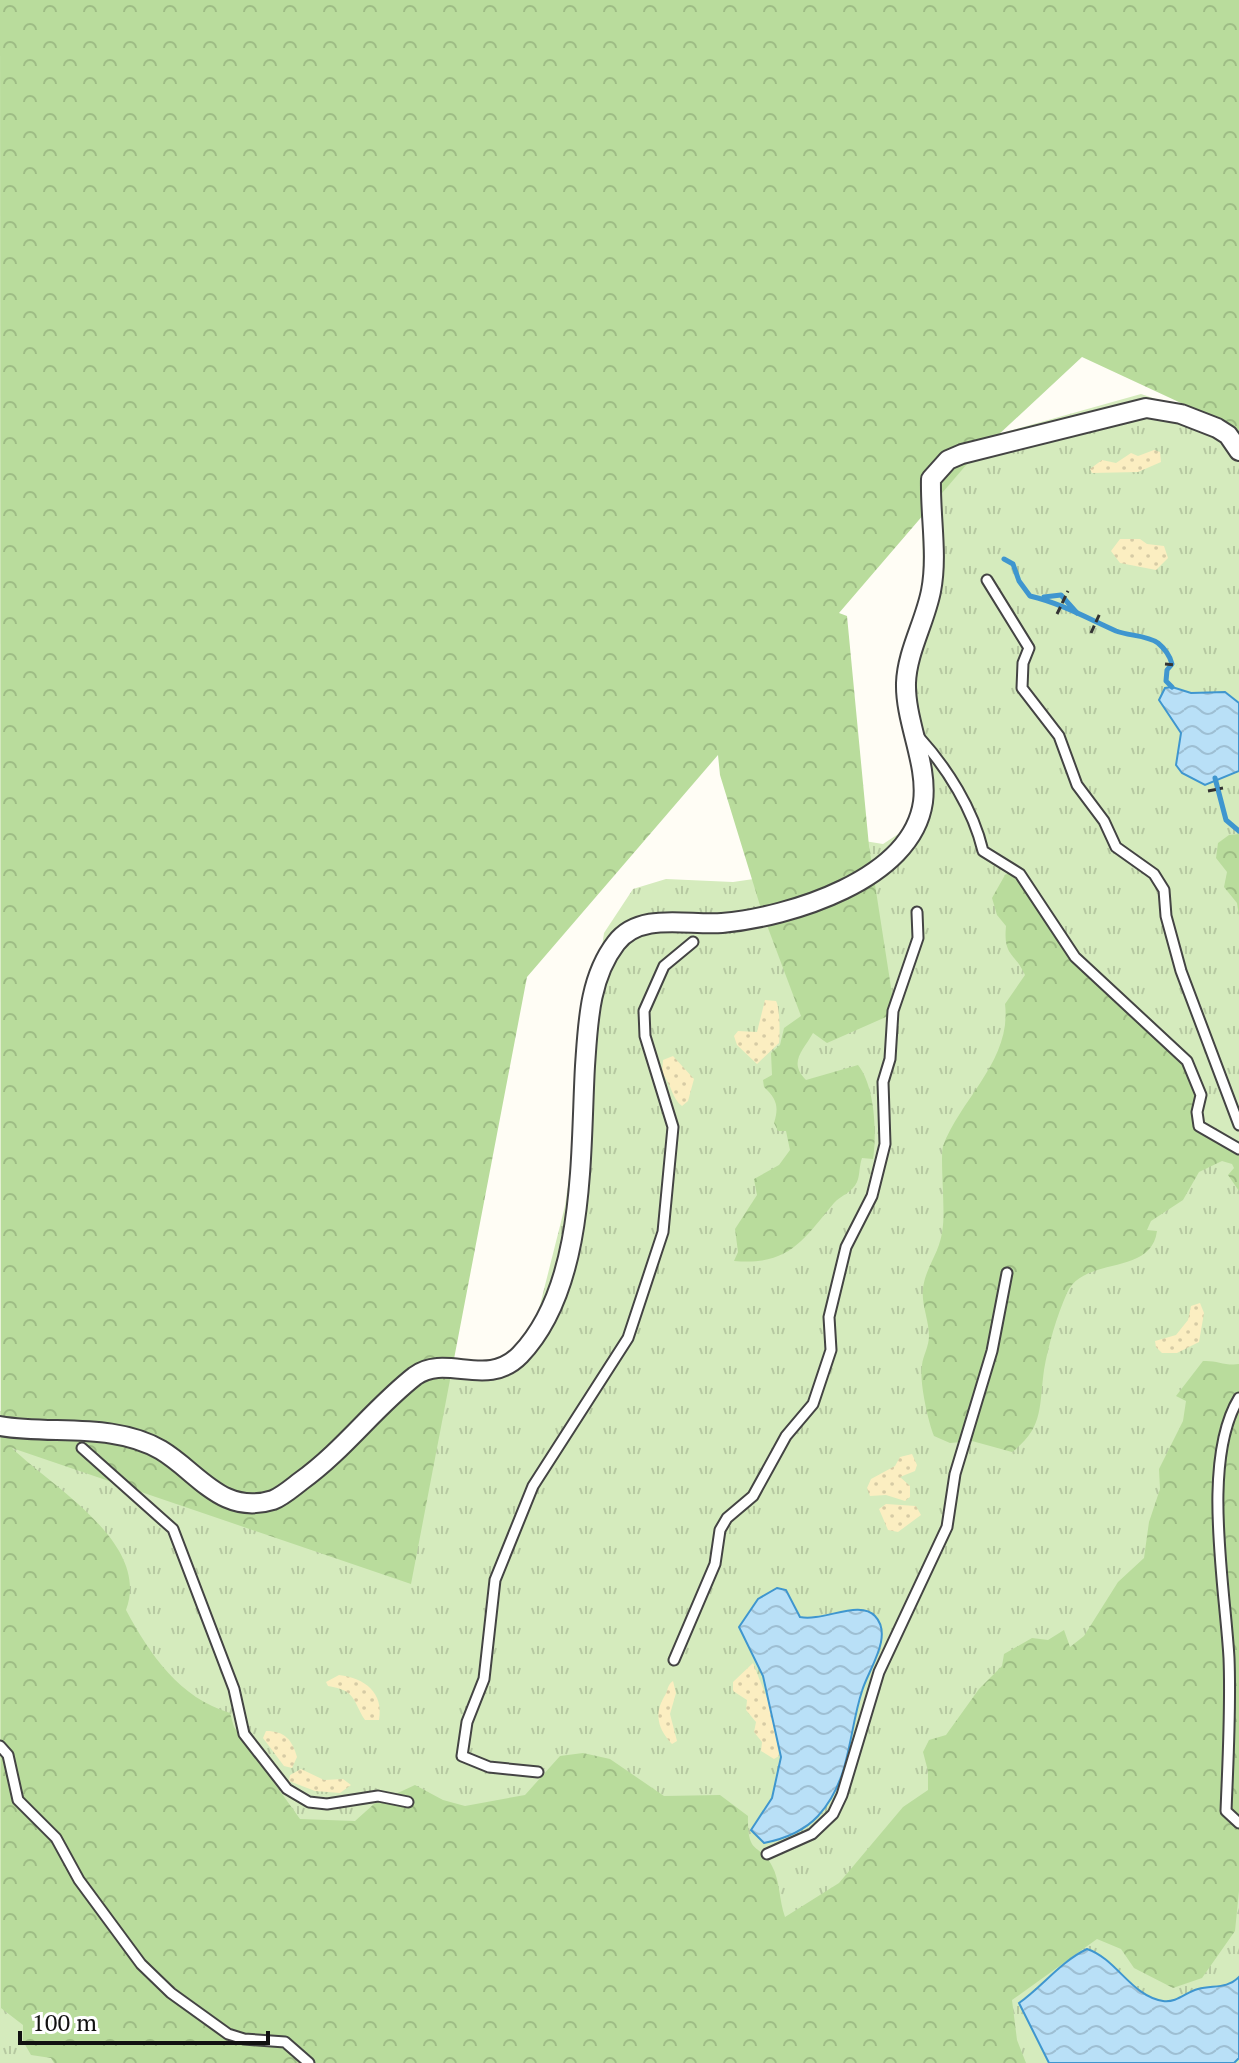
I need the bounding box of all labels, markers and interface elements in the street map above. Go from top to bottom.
scale bar [20,1995,268,2045]
text: 100 m [32,2006,97,2038]

